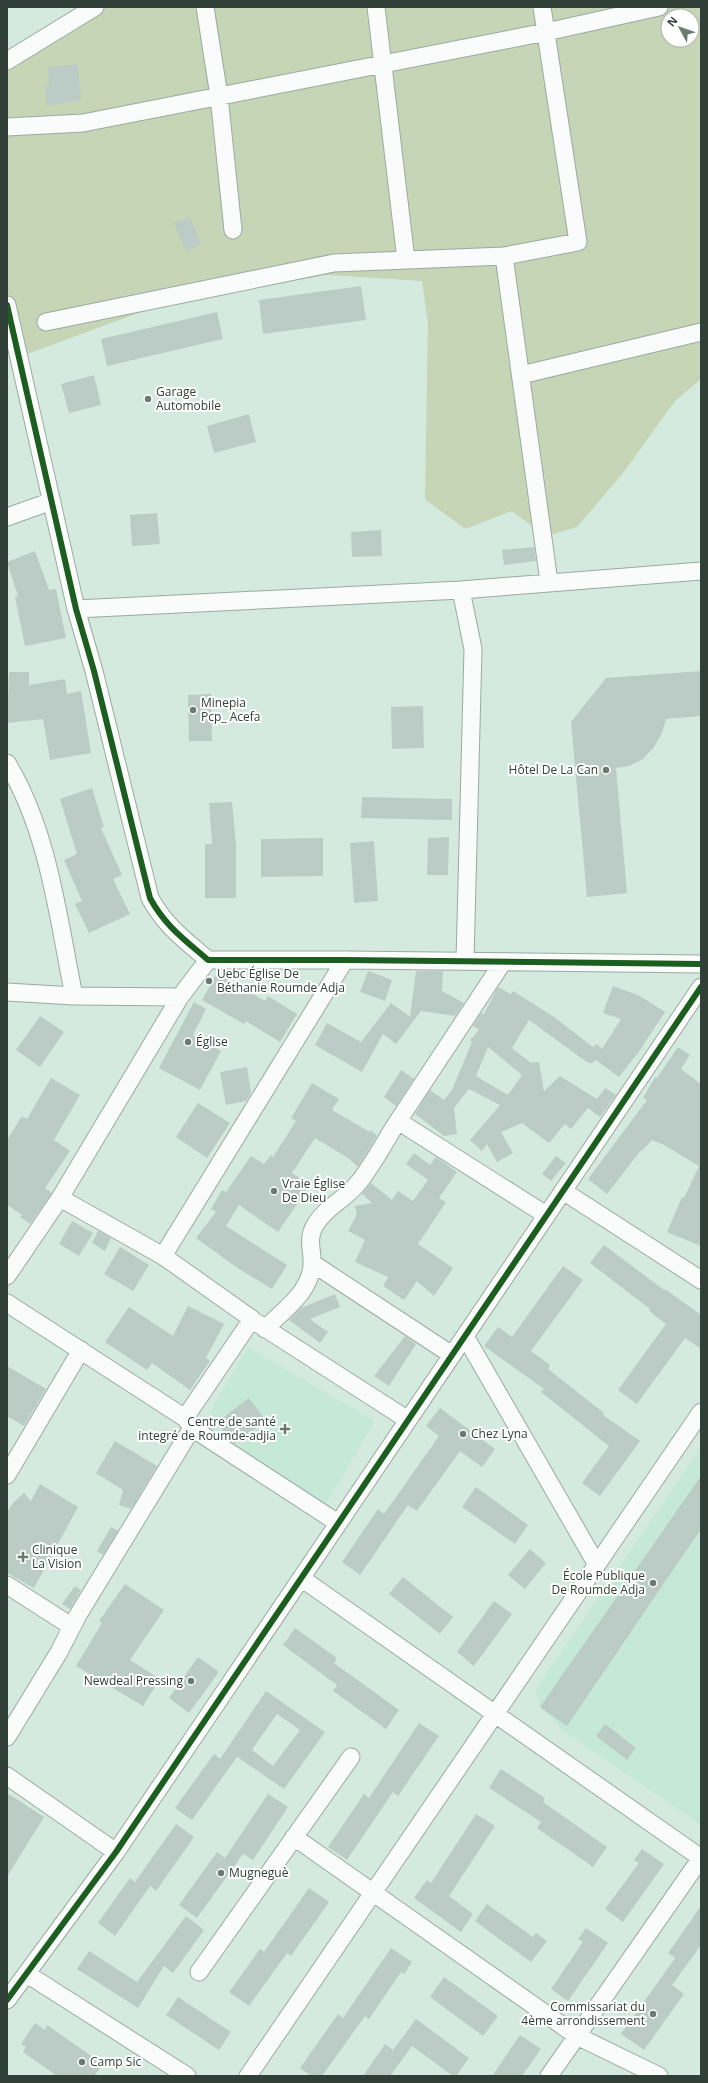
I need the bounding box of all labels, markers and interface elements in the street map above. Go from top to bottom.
north arrow [660,8,700,48]
text: N [663,13,681,30]
place label: Garage Automobile [156,383,221,414]
marker: Garage Automobile [143,394,153,404]
place label: Minepia Pcp_ Acefa [201,694,260,725]
marker: Minepia Pcp_ Acefa [188,705,198,715]
place label: Hôtel De La Can [509,761,598,778]
marker: Hôtel De La Can [601,765,611,775]
place label: Uebc Église De Béthanie Roumde Adja [217,965,345,996]
marker: Uebc Église De Béthanie Roumde Adja [204,976,214,986]
place label: Église [196,1033,228,1050]
marker: Église [183,1037,193,1047]
place label: Vraie Église De Dieu [282,1175,346,1206]
marker: Vraie Église De Dieu [269,1186,279,1196]
place label: Centre de santé integré de Roumde-adjia [138,1413,276,1444]
marker: Centre de santé integré de Roumde-adjia [279,1423,291,1435]
place label: Chez Lyna [471,1425,528,1442]
marker: Chez Lyna [458,1429,468,1439]
place label: Clinique La Vision [32,1541,82,1572]
marker: Clinique La Vision [17,1551,29,1563]
place label: École Publique De Roumde Adja [552,1567,645,1598]
marker: École Publique De Roumde Adja [648,1578,658,1588]
place label: Newdeal Pressing [84,1672,183,1689]
marker: Newdeal Pressing [186,1676,196,1686]
place label: Mugneguè [229,1864,289,1881]
marker: Mugneguè [216,1868,226,1878]
place label: Commissariat du 4ème arrondissement [521,1998,645,2029]
marker: Commissariat du 4ème arrondissement [648,2009,658,2019]
place label: Camp Sic [90,2053,141,2070]
marker: Camp Sic [77,2057,87,2067]

